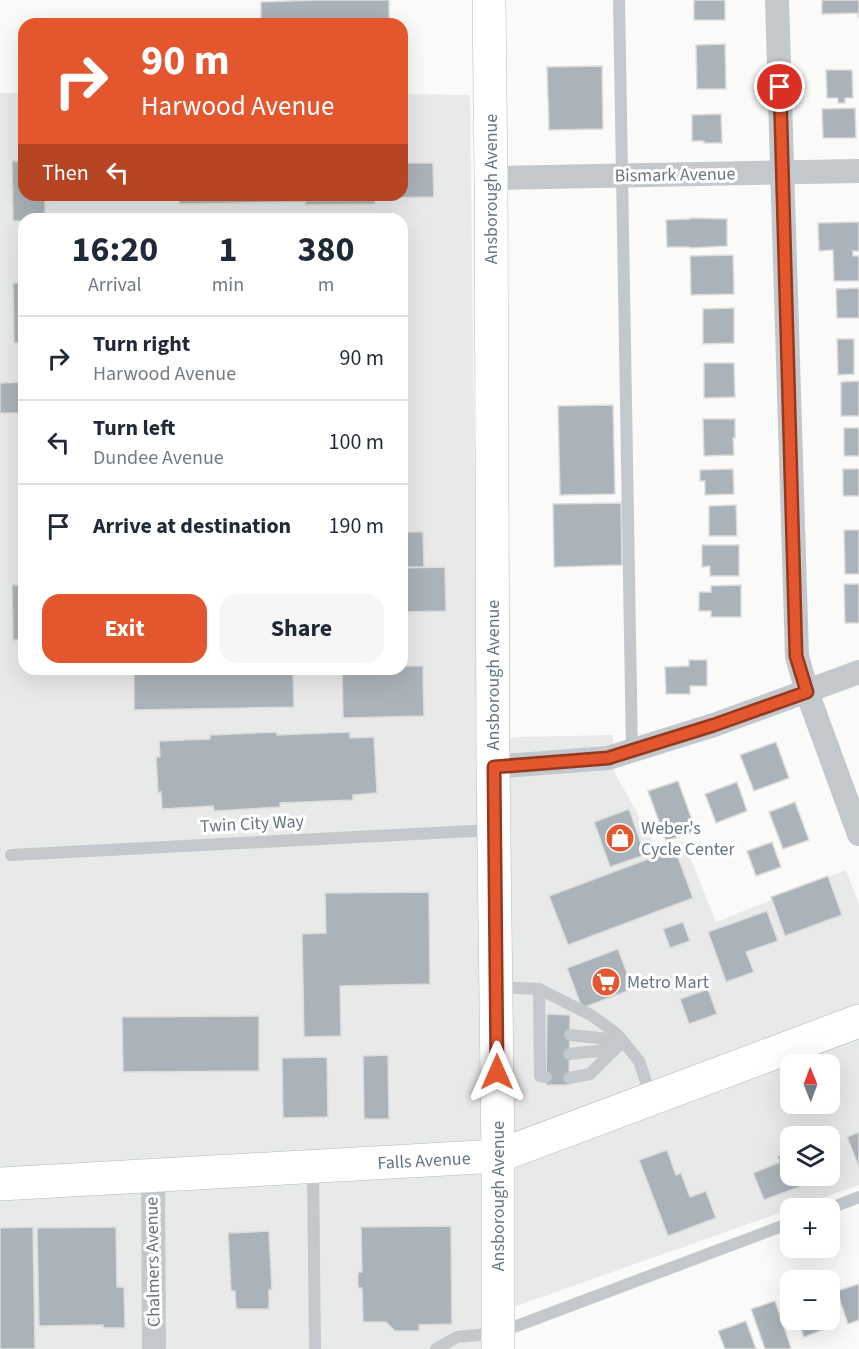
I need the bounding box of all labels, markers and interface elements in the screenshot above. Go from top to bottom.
text: 90 m [141,31,230,91]
icon: right [42,42,120,120]
pin [754,61,805,112]
icon: arrive [763,70,796,103]
text: Harwood Avenue [141,87,334,126]
street label: Ansborough Avenue [479,114,504,264]
icon: left [101,156,134,189]
text: Then [42,157,89,189]
street label: Bismark Avenue [614,161,736,189]
text: 16:20 [71,224,158,275]
text: 1 [218,224,237,275]
text: 380 [298,224,355,275]
text: Arrival [88,271,142,299]
text: min [212,271,244,299]
text: m [318,271,334,299]
text: Turn right [93,328,190,360]
icon: right [42,342,75,375]
text: 90 m [339,342,384,374]
text: Harwood Avenue [93,360,236,388]
text: Turn left [93,412,175,444]
icon: left [42,426,75,459]
text: 100 m [329,426,384,458]
text: Dundee Avenue [93,444,224,472]
icon: arrive [42,510,75,543]
text: Arrive at destination [93,510,291,542]
text: 190 m [329,510,384,542]
button: Exit [42,594,207,663]
button: Share [219,594,384,663]
street label: Ansborough Avenue [481,600,506,750]
street label: Twin City Way [199,809,305,839]
place label: Weber's Cycle Center [641,816,736,862]
shop icon: Weber's Cycle Center [604,822,636,854]
supermarket icon: Metro Mart [590,966,622,998]
place label: Metro Mart [627,970,709,995]
position arrow [465,1040,529,1104]
north arrow [780,1054,840,1114]
map controls [780,1054,840,1330]
street label: Ansborough Avenue [486,1121,511,1271]
button: layers [780,1126,840,1186]
street label: Falls Avenue [377,1146,471,1176]
street label: Chalmers Avenue [139,1197,167,1327]
button: + [780,1198,840,1258]
button: − [780,1270,840,1330]

